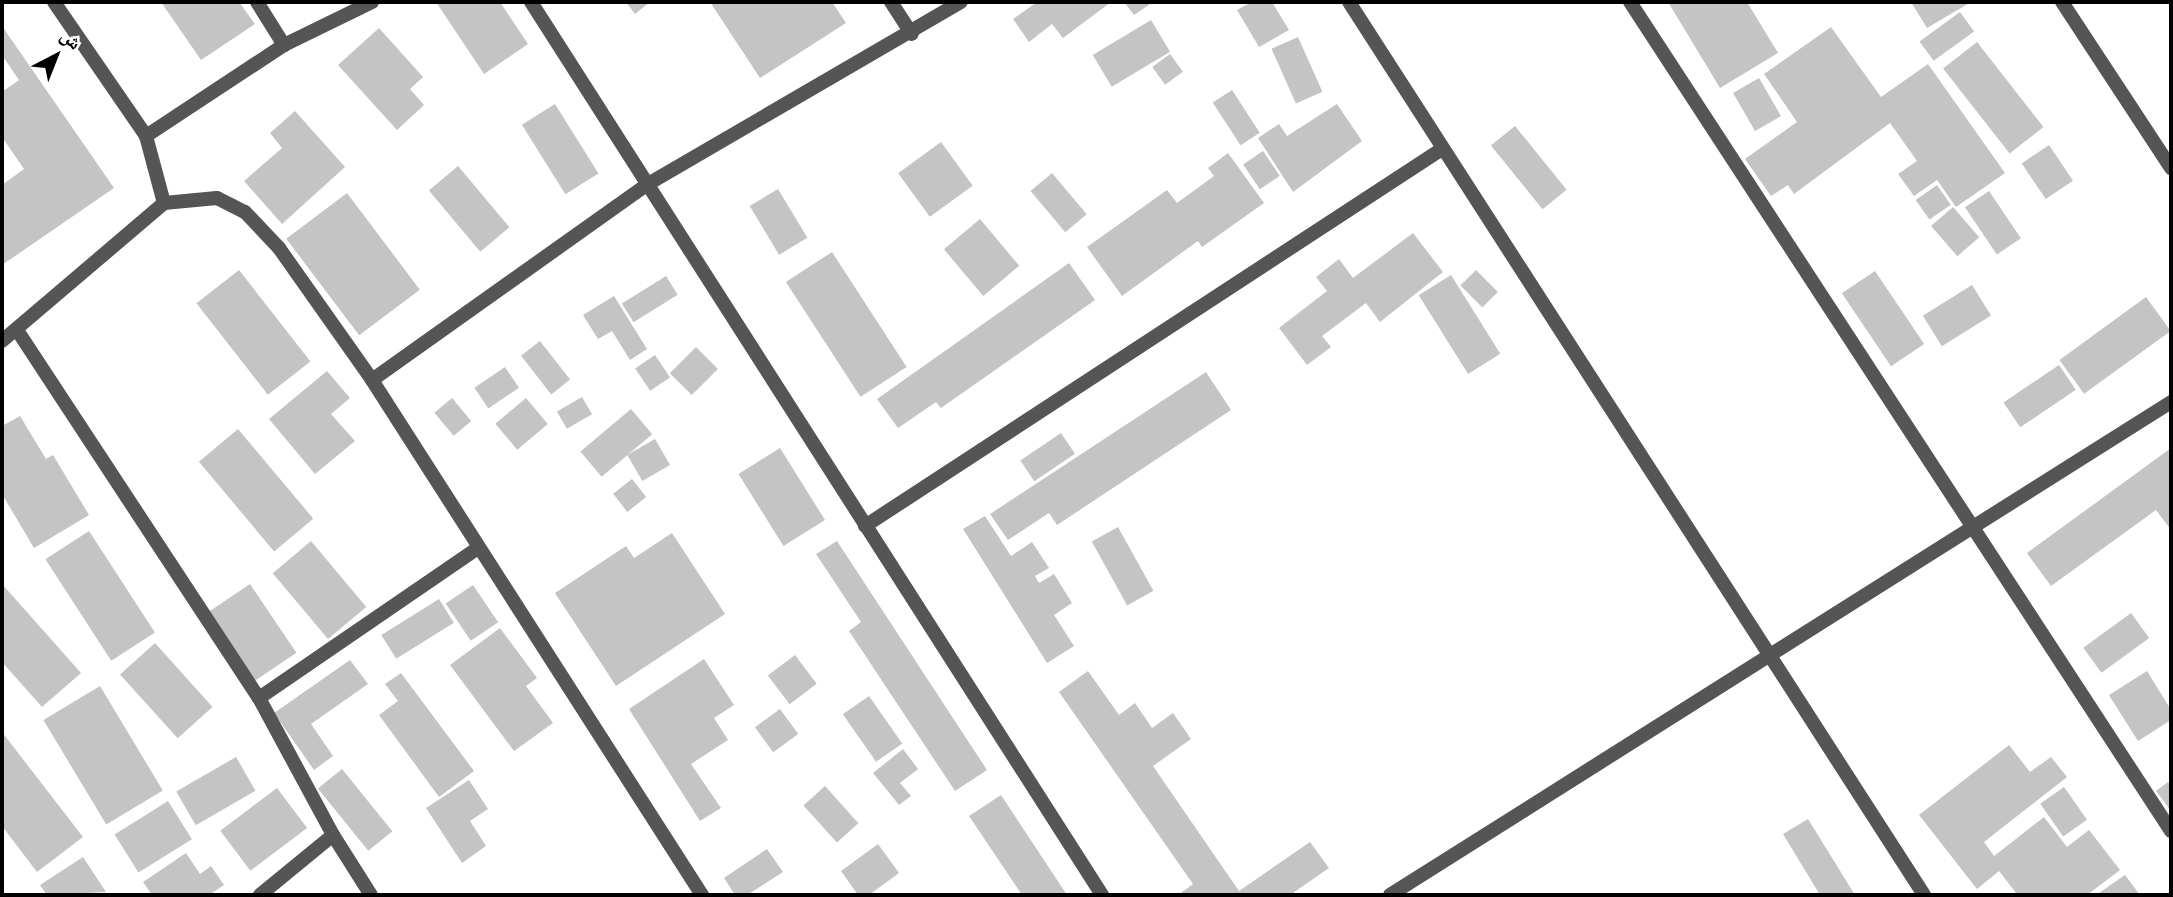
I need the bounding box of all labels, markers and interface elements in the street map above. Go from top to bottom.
north arrow [21,21,91,91]
text: ش [55,25,86,56]

